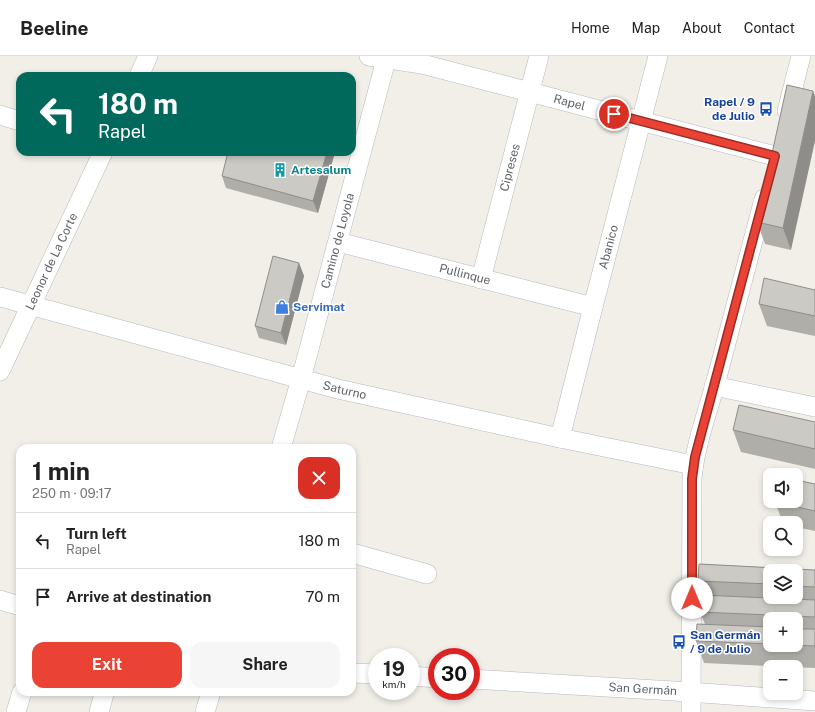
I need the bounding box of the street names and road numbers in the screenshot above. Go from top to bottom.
street label: Rapel [552,92,587,113]
street label: Cipreses [497,142,523,193]
street label: Camino de Loyola [318,191,357,290]
street label: Leonor de La Corte [23,211,80,312]
street label: Abanico [596,223,621,271]
street label: Pullinque [438,261,492,288]
street label: Saturno [321,378,368,402]
street label: San Germán [608,680,677,698]

